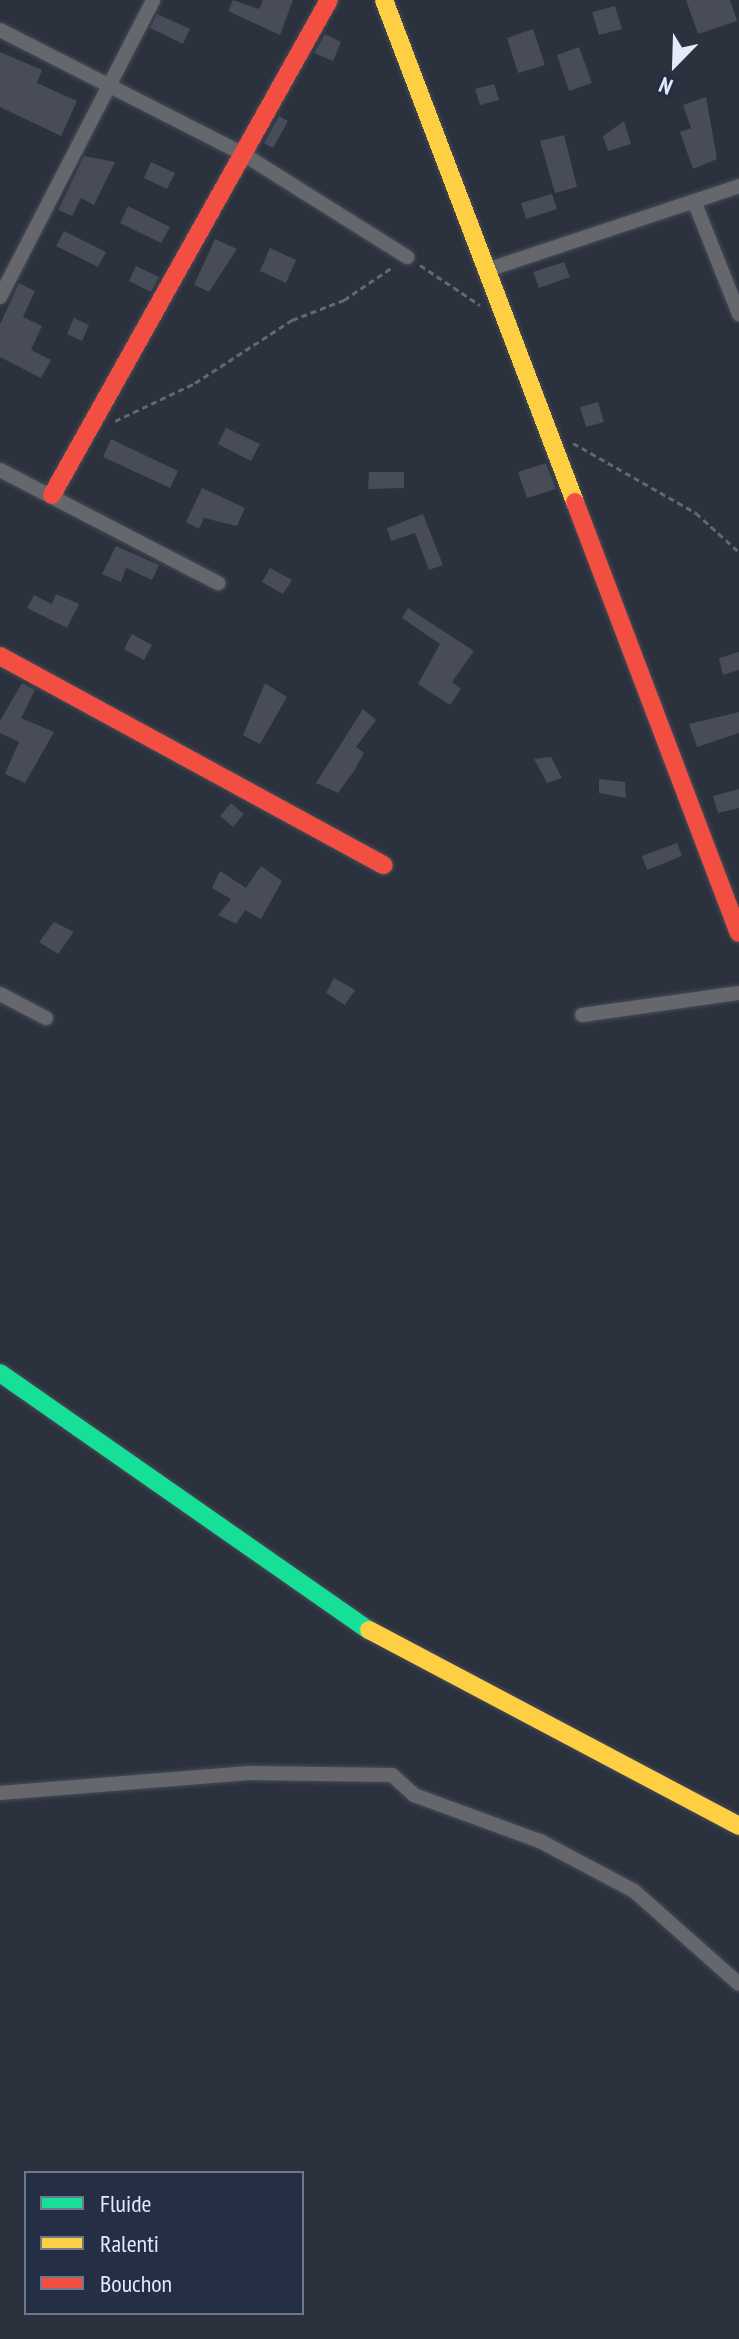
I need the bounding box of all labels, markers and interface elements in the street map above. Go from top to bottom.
north arrow [635,24,715,104]
text: N [655,71,677,101]
legend [24,2171,304,2315]
text: Fluide [100,2188,151,2219]
text: Ralenti [100,2228,159,2259]
text: Bouchon [100,2268,172,2299]

